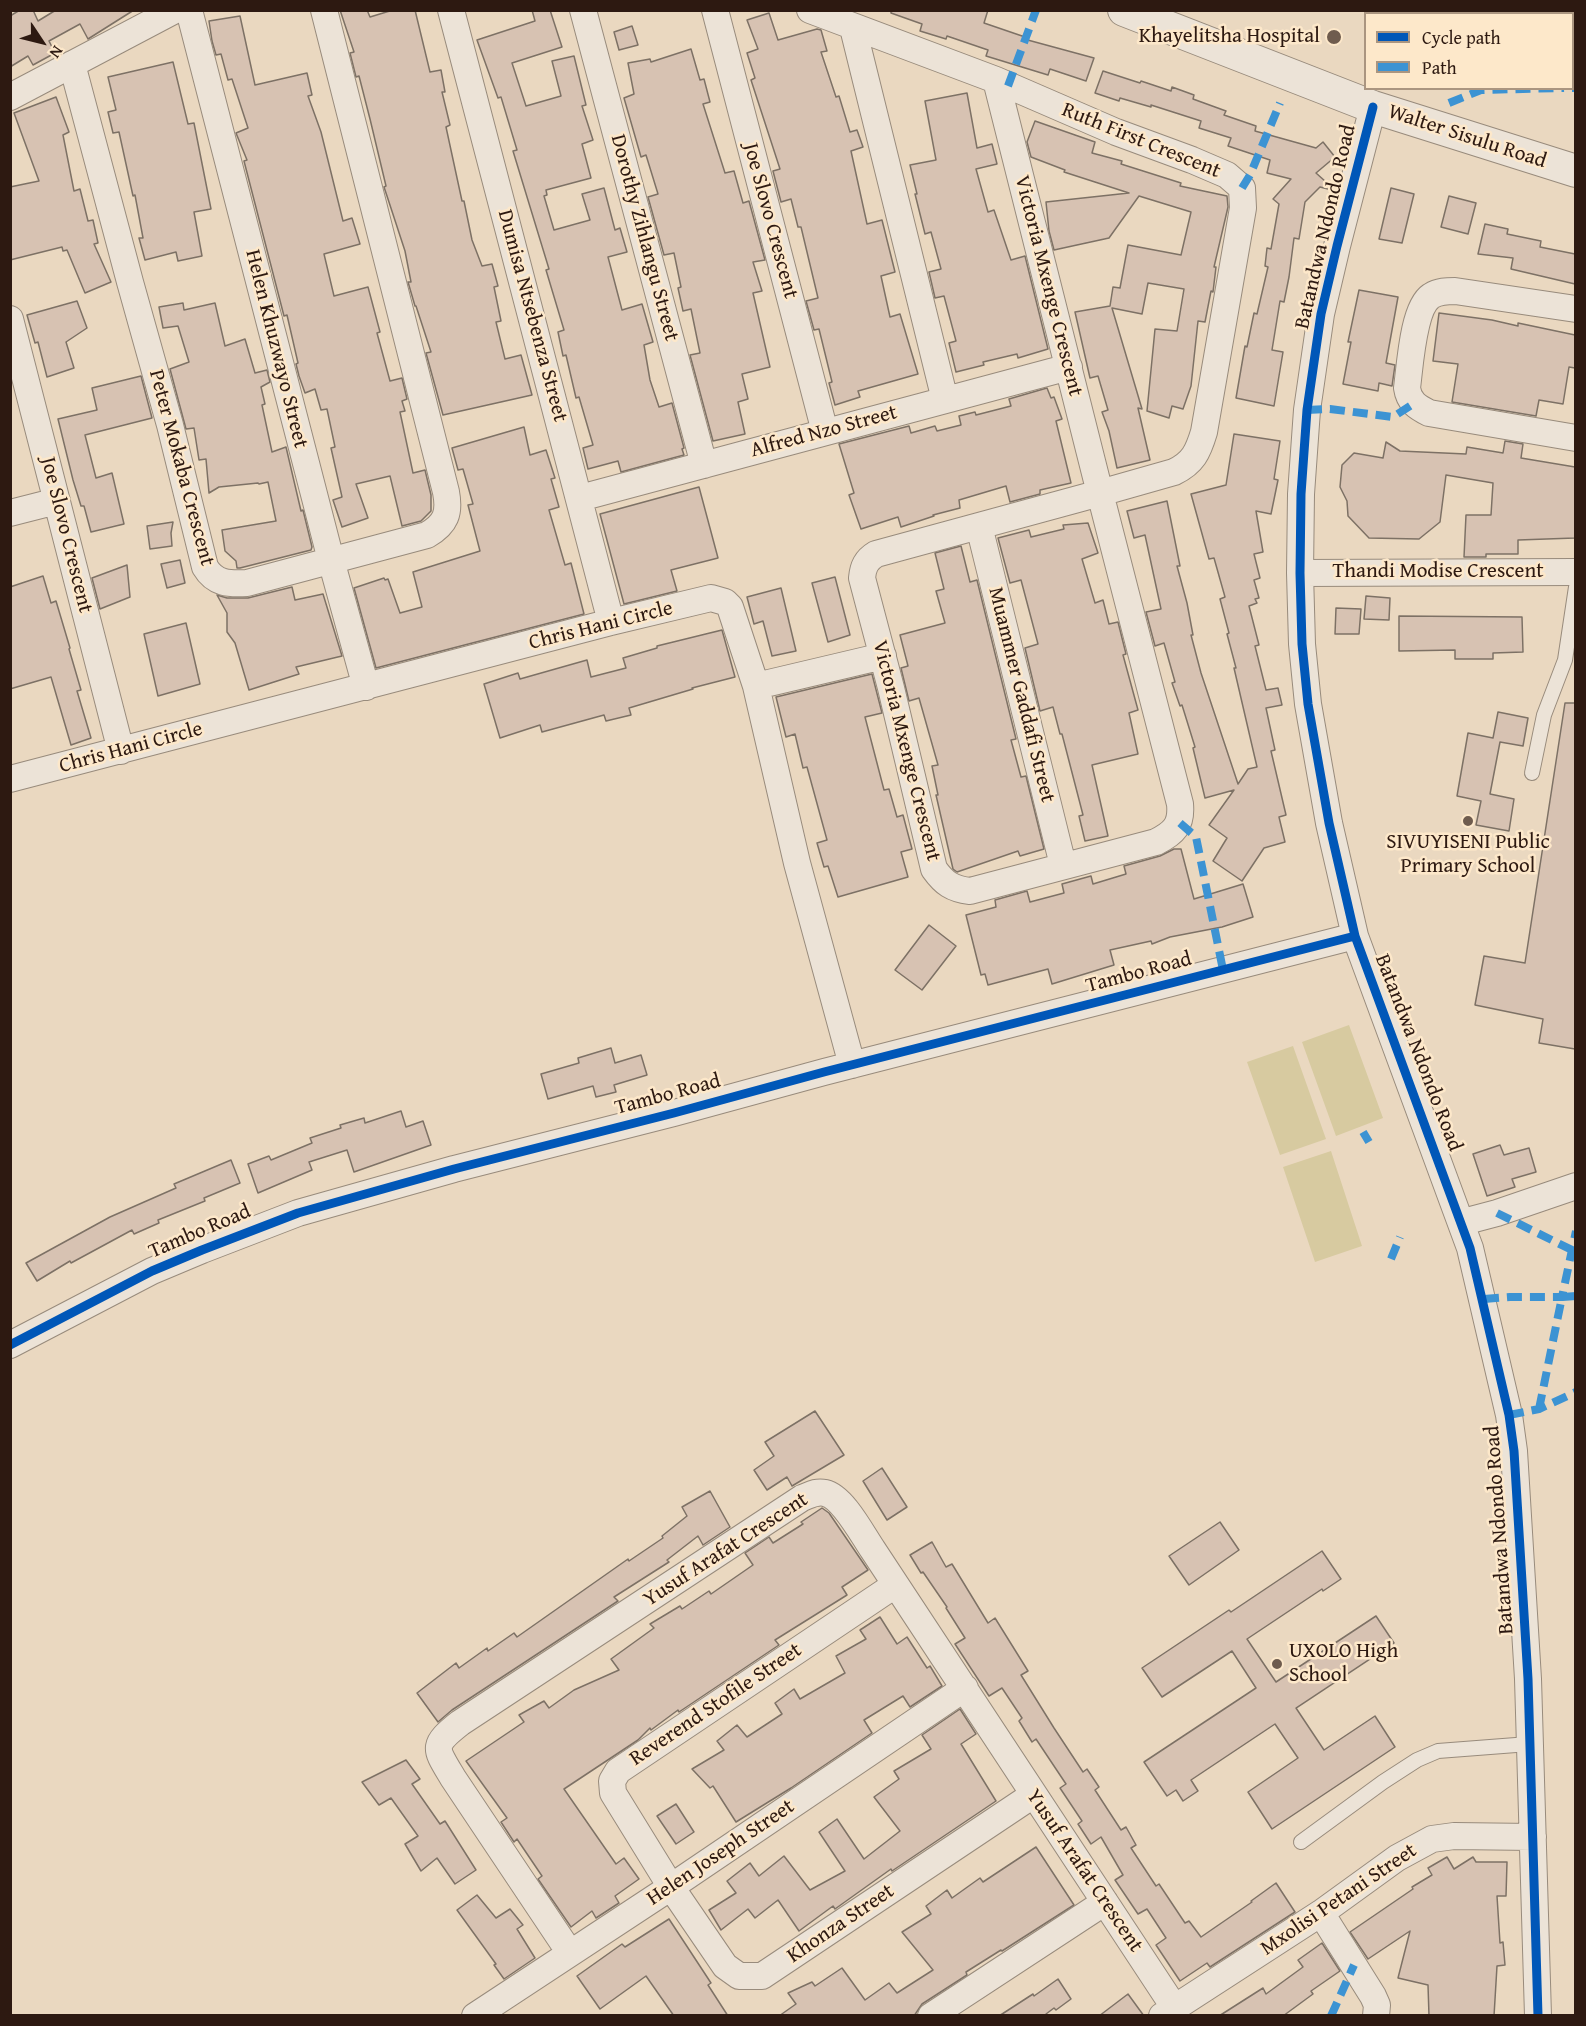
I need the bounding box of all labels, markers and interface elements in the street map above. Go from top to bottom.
north arrow [12,12,72,72]
legend [1364,12,1574,90]
place label: Khayelitsha Hospital [1139,24,1320,50]
text: Cycle path [1422,24,1501,51]
marker: Khayelitsha Hospital [1325,28,1343,46]
text: N [44,41,70,64]
text: Path [1422,54,1457,81]
street label: Ruth First Crescent [1058,98,1224,184]
street label: Walter Sisulu Road [1385,100,1549,174]
street label: Batandwa Ndondo Road [1290,122,1362,332]
street label: Dorothy Zihlangu Street [604,132,684,344]
street label: Joe Slovo Crescent [737,140,803,302]
street label: Victoria Mxenge Crescent [1008,173,1088,399]
street label: Dumisa Ntsebenza Street [492,207,572,425]
street label: Helen Khuzwayo Street [239,247,313,451]
street label: Peter Mokaba Crescent [143,367,219,569]
street label: Alfred Nzo Street [748,400,900,464]
street label: Joe Slovo Crescent [34,454,98,616]
street label: Thandi Modise Crescent [1332,559,1544,585]
street label: Muammer Gaddafi Street [982,585,1060,805]
street label: Chris Hani Circle [527,596,675,656]
street label: Victoria Mxenge Crescent [866,638,946,864]
street label: Chris Hani Circle [57,717,205,779]
marker: SIVUYISENI Public Primary School [1461,814,1475,828]
place label: SIVUYISENI Public Primary School [1386,830,1550,880]
street label: Tambo Road [1083,947,1195,999]
street label: Batandwa Ndondo Road [1369,951,1467,1155]
street label: Tambo Road [612,1069,724,1121]
street label: Tambo Road [145,1199,255,1265]
street label: Batandwa Ndondo Road [1480,1425,1520,1635]
street label: Yusuf Arafat Crescent [639,1487,813,1613]
street label: Reverend Stofile Street [625,1638,807,1772]
place label: UXOLO High School [1289,1639,1398,1689]
marker: UXOLO High School [1270,1657,1284,1671]
street label: Yusuf Arafat Crescent [1020,1785,1148,1957]
street label: Helen Joseph Street [643,1794,799,1912]
street label: Mxolisi Petani Street [1256,1838,1422,1962]
street label: Khonza Street [783,1879,899,1969]

